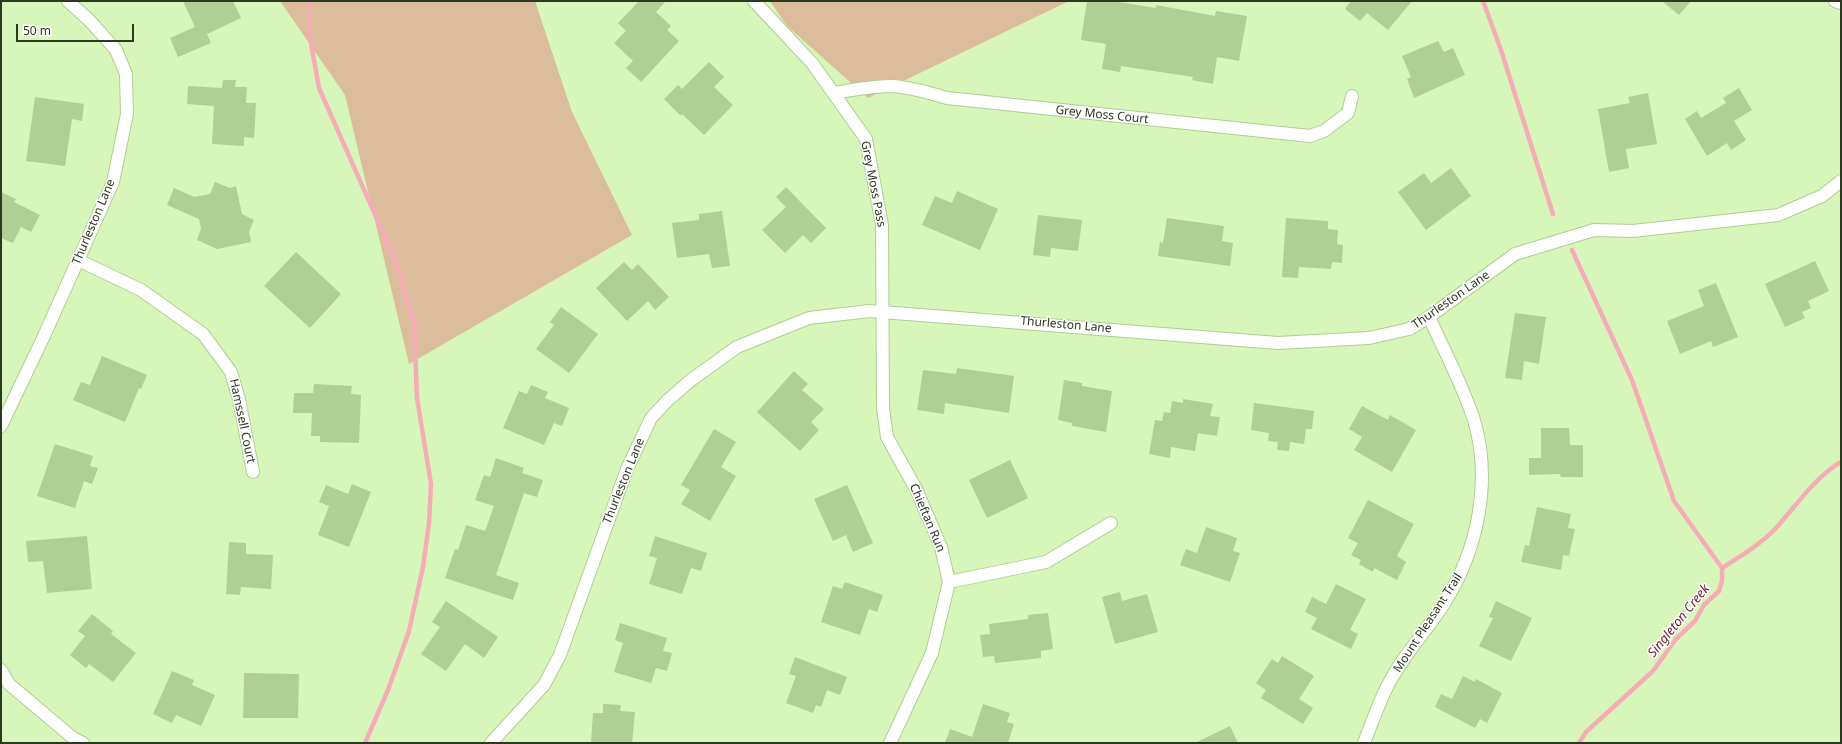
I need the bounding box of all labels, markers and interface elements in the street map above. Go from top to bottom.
scale bar [18,16,136,42]
text: 50 m [23,22,51,39]
street label: Grey Moss Court [1055,103,1149,127]
street label: Grey Moss Pass [858,140,888,228]
street label: Thurleston Lane [70,177,118,267]
street label: Thurleston Lane [1409,268,1493,332]
street label: Thurleston Lane [1020,314,1112,336]
street label: Hamssell Court [226,377,258,465]
street label: Thurleston Lane [600,436,648,526]
street label: Chieftan Run [906,482,948,554]
street label: Mount Pleasant Trail [1391,571,1465,675]
water label: Singleton Creek [1645,581,1713,661]

